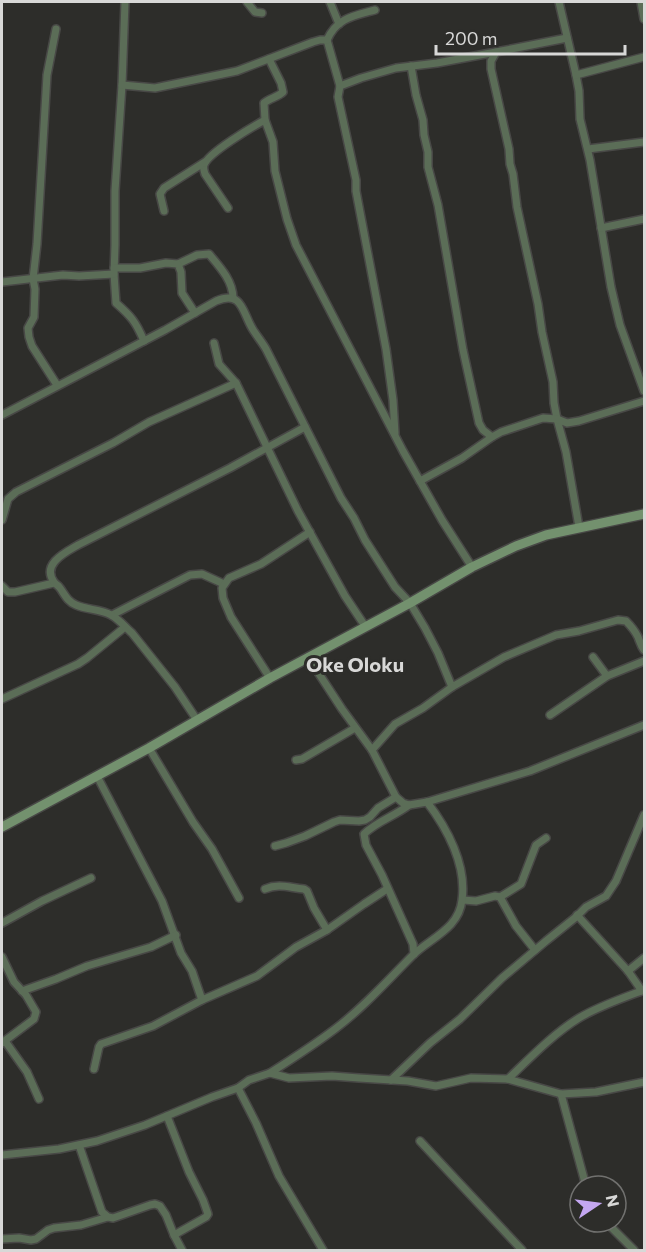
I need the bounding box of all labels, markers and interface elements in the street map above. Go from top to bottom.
scale bar [436,18,625,56]
text: 200 m [445,27,498,49]
district label: Oke Oloku [306,652,404,676]
north arrow [568,1174,628,1234]
text: N [602,1193,624,1208]

